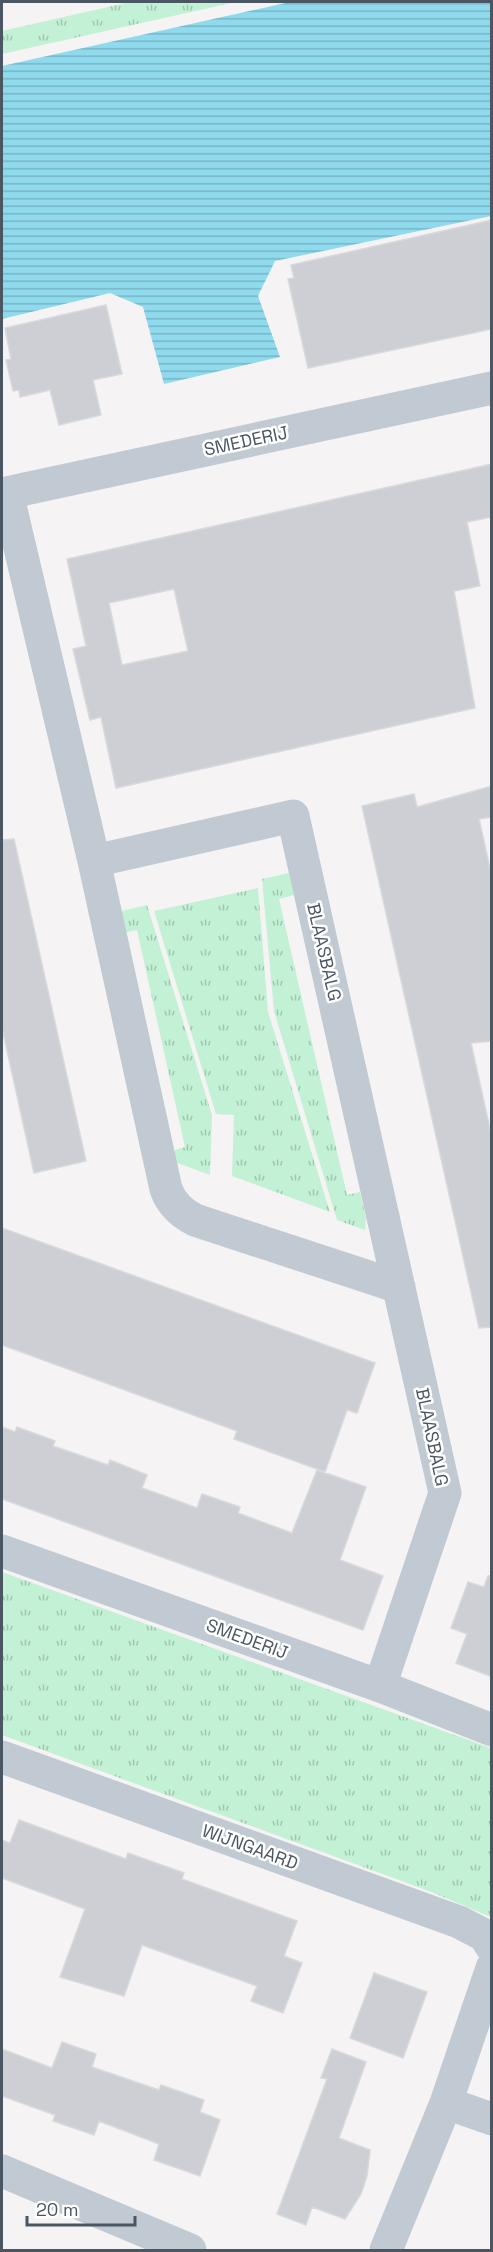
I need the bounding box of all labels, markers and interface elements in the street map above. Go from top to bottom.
street label: SMEDERIJ [202,420,290,461]
street label: BLAASBALG [302,901,347,1003]
street label: BLAASBALG [411,1386,454,1488]
street label: SMEDERIJ [203,1613,291,1664]
street label: WIJNGAARD [199,1819,301,1875]
scale bar [27,2189,135,2227]
text: 20 m [36,2198,79,2221]

